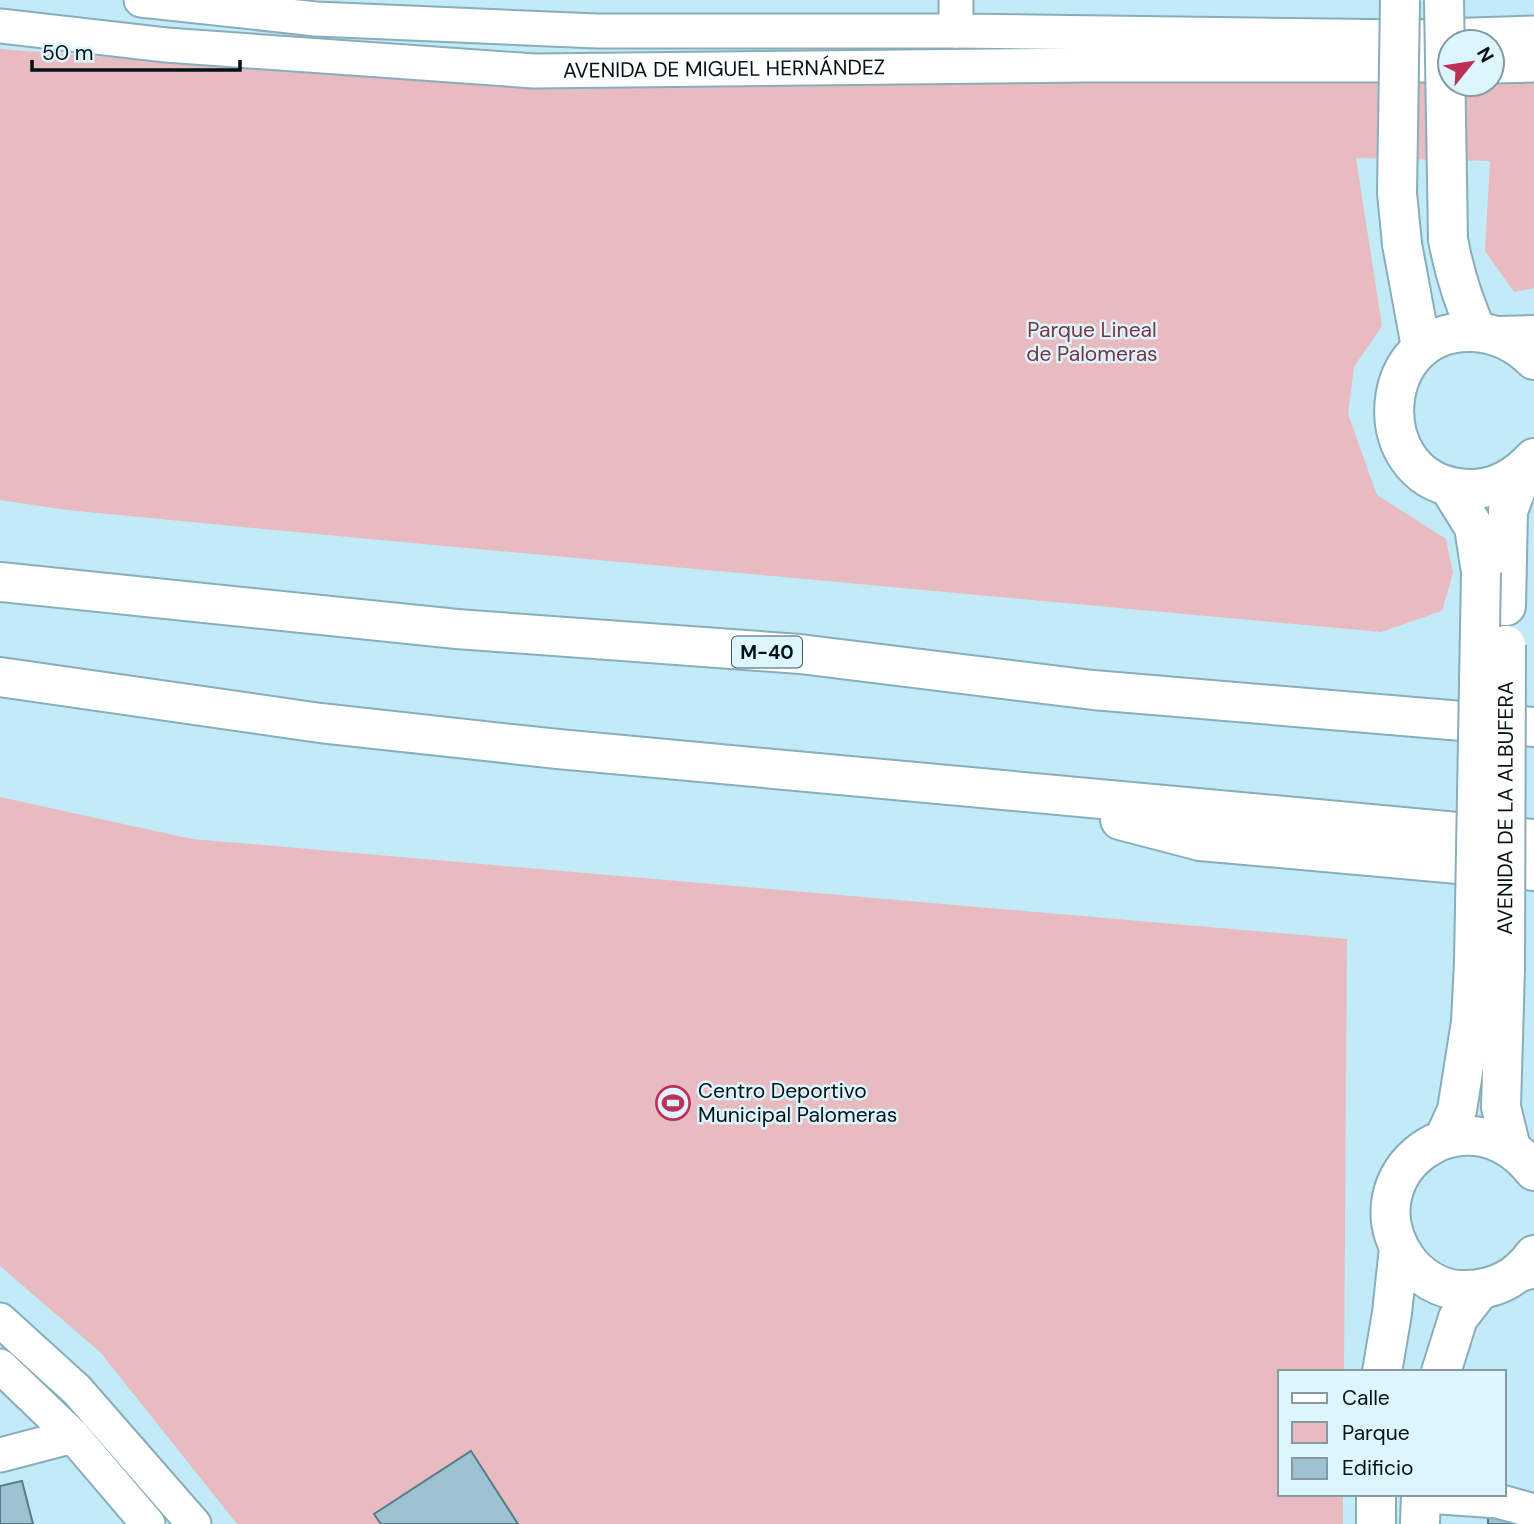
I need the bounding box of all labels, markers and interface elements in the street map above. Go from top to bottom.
scale bar [32,28,240,72]
north arrow [1436,28,1506,98]
text: 50 m [42,39,93,67]
text: N [1471,42,1500,67]
street label: AVENIDA DE MIGUEL HERNÁNDEZ [563,53,885,85]
park label: Parque Lineal de Palomeras [1026,316,1158,368]
road number: M-40 [732,636,802,667]
street label: AVENIDA DE LA ALBUFERA [1491,681,1520,935]
place label: Centro Deportivo Municipal Palomeras [698,1077,897,1129]
sports icon: Centro Deportivo Municipal Palomeras [654,1084,692,1122]
legend [1278,1370,1506,1496]
text: Calle [1342,1384,1390,1412]
text: Parque [1342,1419,1410,1447]
text: Edificio [1342,1454,1413,1482]

